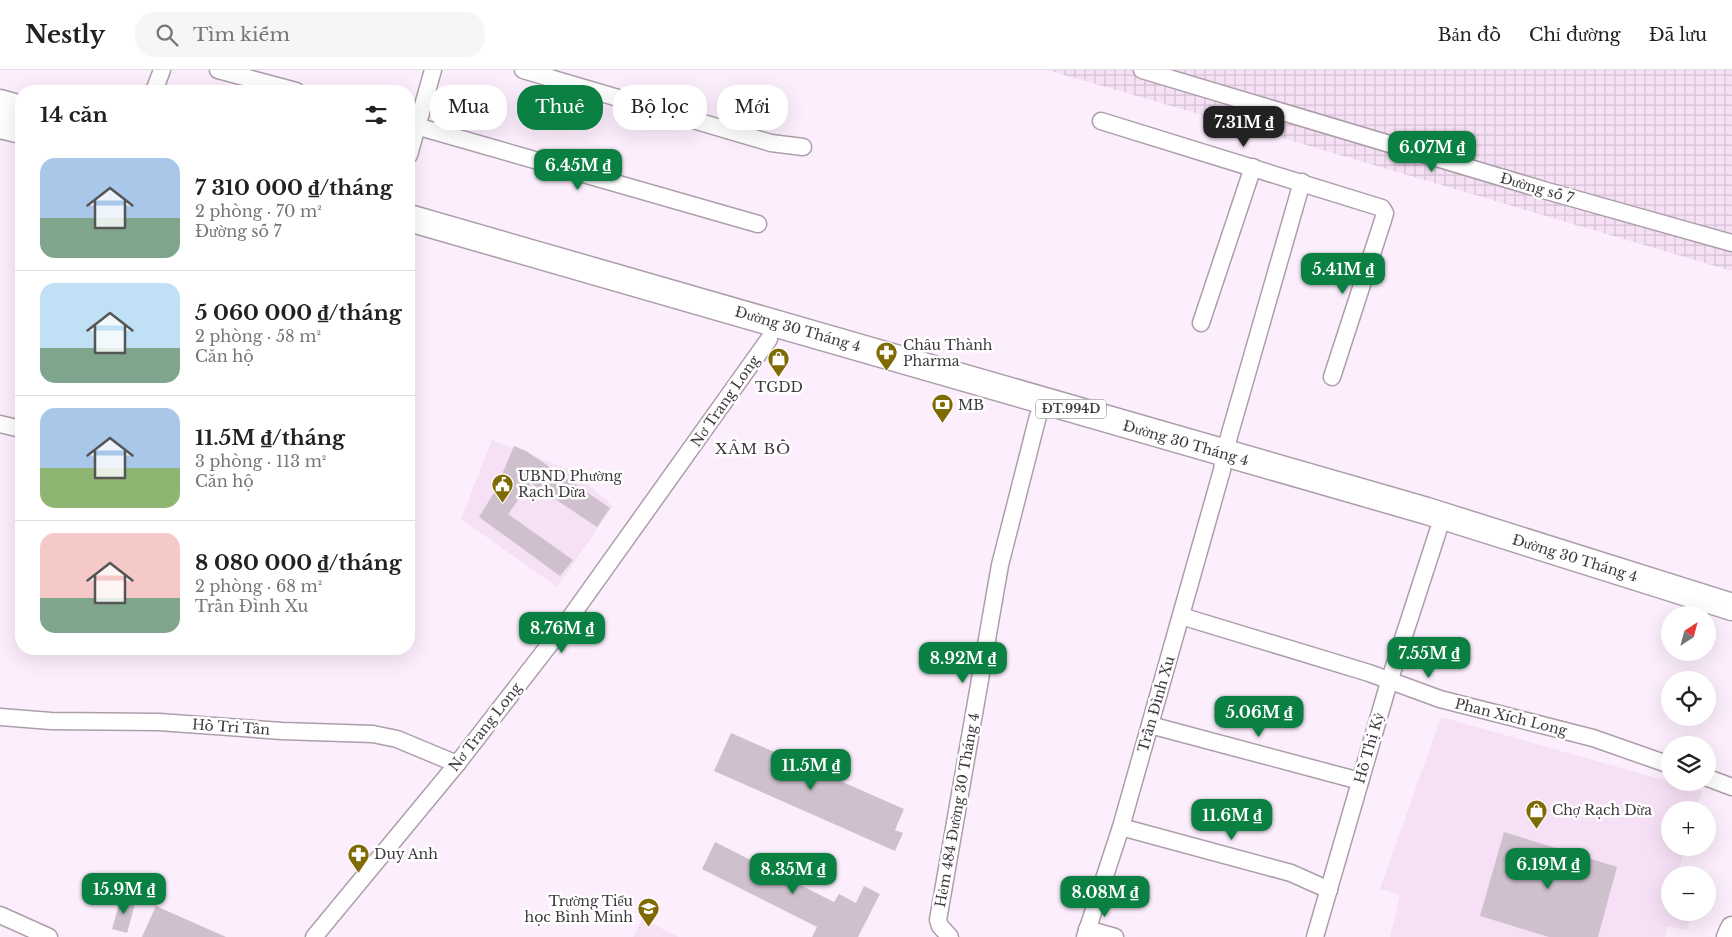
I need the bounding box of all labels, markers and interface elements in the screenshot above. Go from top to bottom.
search box [135,12,485,57]
text: Nestly [25,20,105,49]
icon: search [153,21,181,49]
text: Tìm kiếm [193,23,290,46]
text: Bản đồ [1438,24,1501,46]
text: Chỉ đường [1529,24,1621,46]
text: Đã lưu [1649,24,1707,46]
chip: Mua [430,85,507,130]
chip: Thuê [517,85,603,130]
chip: Bộ lọc [613,85,707,130]
chip: Mới [717,85,788,130]
icon: filters [362,101,390,129]
text: 14 căn [40,102,108,128]
pin: 7.31M ₫ [1198,106,1290,148]
text: 7.31M ₫ [1214,112,1274,132]
pin: 6.07M ₫ [1386,131,1478,173]
text: 6.07M ₫ [1399,137,1465,157]
pin: 6.45M ₫ [532,148,624,191]
text: 6.45M ₫ [545,155,611,175]
street label: Đường số 7 [1498,169,1577,207]
text: 7 310 000 ₫/tháng [195,175,392,201]
icon: home [80,178,140,238]
text: 2 phòng · 70 m² [195,201,322,221]
text: Đường số 7 [195,221,282,241]
pin: 5.41M ₫ [1297,252,1389,295]
text: 5.41M ₫ [1312,259,1374,279]
text: 5 060 000 ₫/tháng [195,300,402,326]
street label: Đường 30 Tháng 4 [733,302,863,356]
icon: home [80,303,140,363]
text: 2 phòng · 58 m² [195,326,321,346]
place label: Châu Thành Pharma [903,336,993,370]
pharmacy icon: Châu Thành Pharma [875,341,899,372]
text: Căn hộ [195,346,254,366]
shop icon: TGDD [767,347,791,378]
street label: Nơ Trang Long [687,351,764,450]
place label: TGDD [755,378,803,396]
bank icon: MB [930,393,954,424]
place label: MB [958,396,984,414]
road number: ĐT.994D [1036,399,1106,418]
street label: Đường 30 Tháng 4 [1121,416,1251,470]
text: 11.5M ₫/tháng [195,425,345,451]
icon: home [80,428,140,488]
district label: XÂM BỒ [715,439,791,458]
text: 3 phòng · 113 m² [195,451,326,471]
place label: UBND Phường Rạch Dừa [518,467,623,501]
text: Căn hộ [195,471,254,491]
public building icon: UBND Phường Rạch Dừa [490,472,514,503]
street label: Đường 30 Tháng 4 [1510,530,1640,586]
text: 8 080 000 ₫/tháng [195,550,402,576]
icon: home [80,553,140,613]
text: 2 phòng · 68 m² [195,576,322,596]
text: Trần Đình Xu [195,596,308,616]
north arrow [1661,606,1716,661]
map controls [1661,606,1716,921]
pin: 8.76M ₫ [516,612,608,654]
text: 8.76M ₫ [530,618,594,638]
pin: 7.55M ₫ [1383,636,1475,679]
pin: 8.92M ₫ [917,642,1009,684]
text: 7.55M ₫ [1398,643,1460,663]
text: 8.92M ₫ [930,648,996,668]
street label: Trần Đình Xu [1134,653,1178,754]
button: locate [1661,671,1716,726]
street label: Nơ Trang Long [445,679,526,775]
street label: Phan Xích Long [1453,694,1570,740]
pin: 5.06M ₫ [1213,696,1305,738]
text: 5.06M ₫ [1225,702,1293,722]
street label: Hồ Thị Kỷ [1350,710,1388,786]
street label: Hẻm 484 Đường 30 Tháng 4 [931,711,983,909]
street label: Hồ Tri Tân [191,715,271,739]
button: layers [1661,736,1716,791]
pin: 11.5M ₫ [765,748,857,791]
text: 11.5M ₫ [782,755,840,775]
pin: 11.6M ₫ [1186,798,1278,841]
shop icon: Chợ Rạch Dừa [1524,798,1548,829]
place label: Chợ Rạch Dừa [1552,801,1652,819]
button: + [1661,801,1716,856]
text: 11.6M ₫ [1202,805,1262,825]
pharmacy icon: Duy Anh [346,842,370,873]
place label: Duy Anh [374,845,438,863]
pin: 6.19M ₫ [1502,848,1594,890]
pin: 8.35M ₫ [747,852,839,895]
text: 6.19M ₫ [1516,854,1580,874]
text: 8.35M ₫ [761,859,825,879]
button: − [1661,866,1716,921]
pin: 15.9M ₫ [78,872,170,915]
pin: 8.08M ₫ [1059,876,1151,918]
text: 15.9M ₫ [93,879,155,899]
text: 8.08M ₫ [1071,882,1139,902]
place label: Trường Tiểu học Bình Minh [525,892,634,926]
school or university icon: Trường Tiểu học Bình Minh [637,897,661,928]

